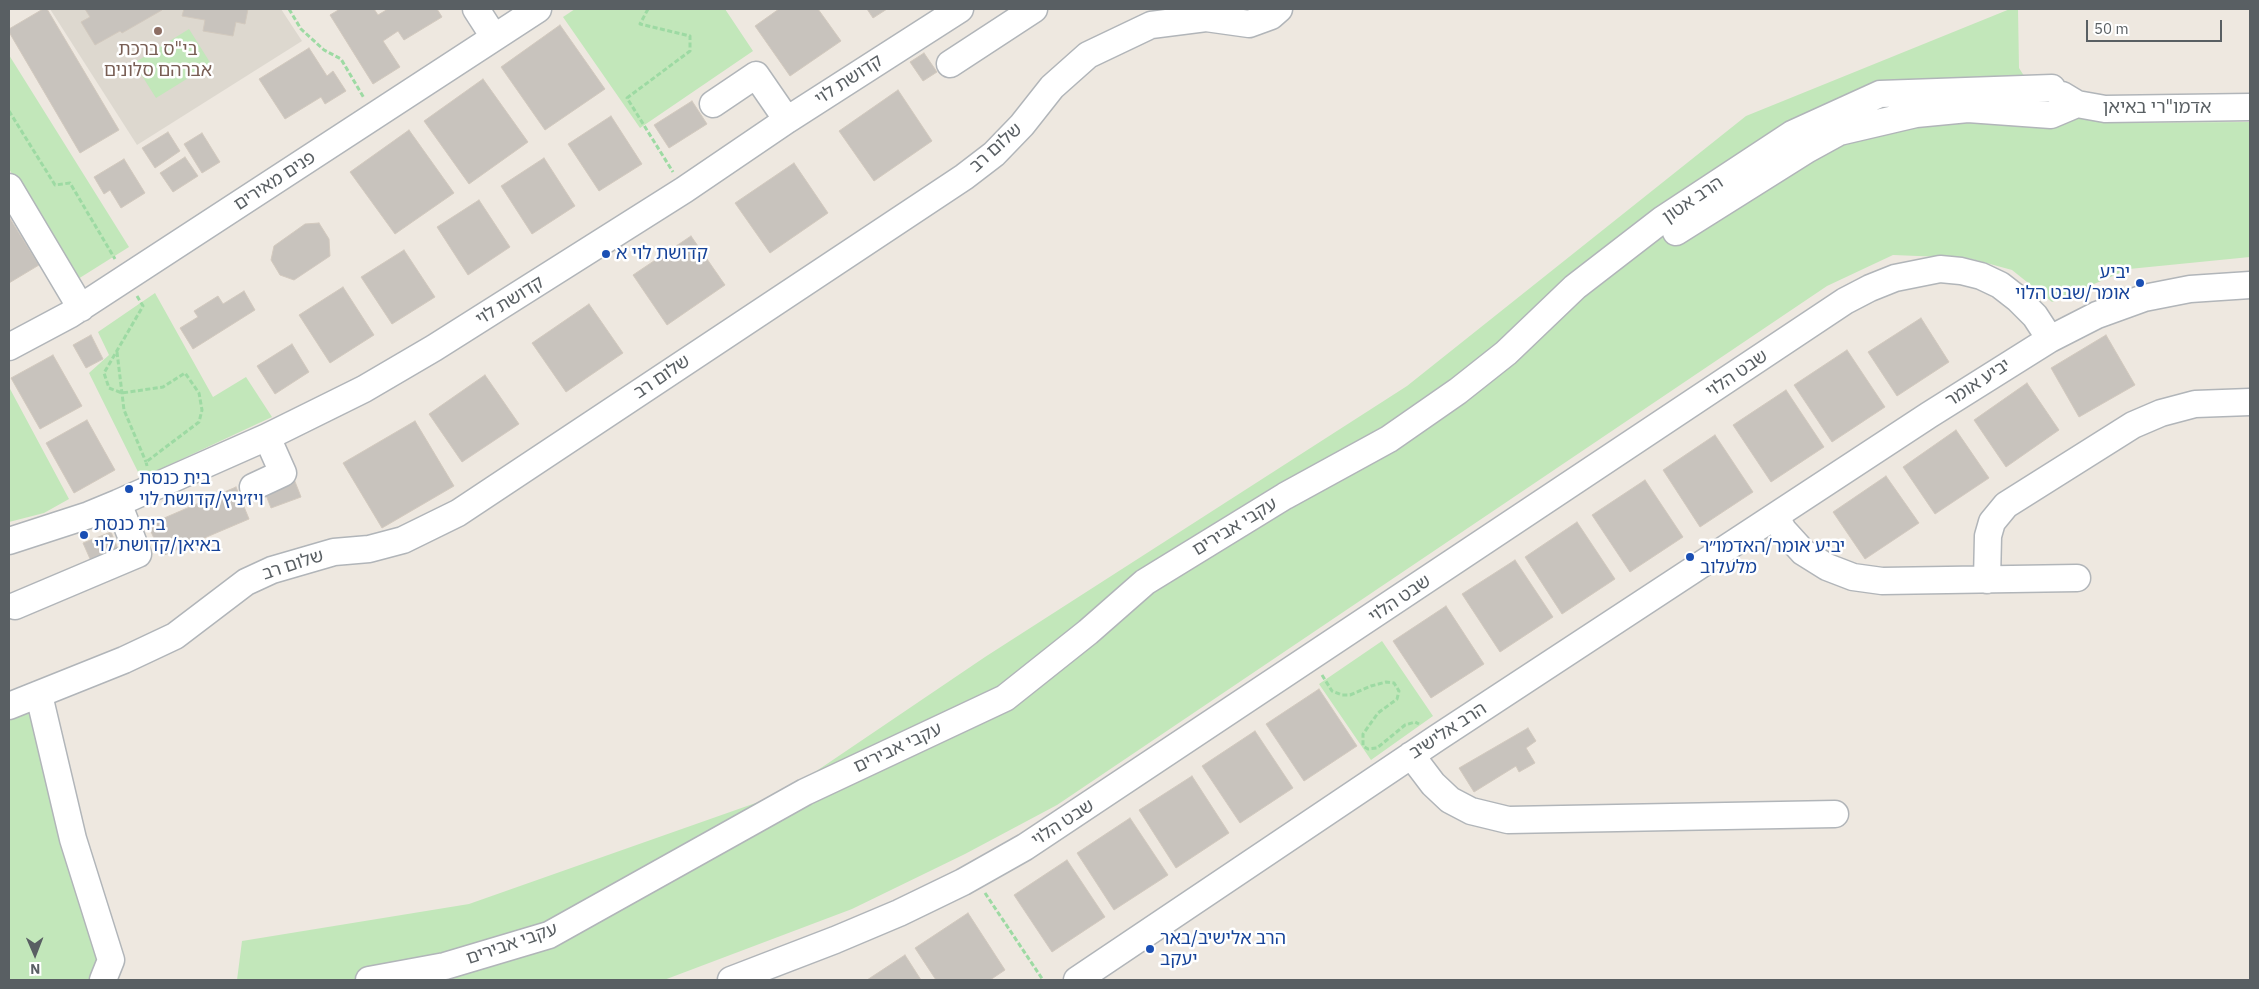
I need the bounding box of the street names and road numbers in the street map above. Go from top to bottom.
street label: קדושת לוי [811,50,887,110]
street label: אדמו"רי באיאן [2103,97,2211,119]
street label: שלום רב [965,119,1027,177]
street label: פנים מאירים [230,147,320,215]
street label: הרב אטון [1659,172,1727,228]
street label: קדושת לוי [472,272,548,330]
street label: שבט הלוי [1702,345,1772,403]
street label: שלום רב [630,350,694,404]
street label: יביע אומר [1942,354,2014,412]
street label: עקבי אבירים [1189,493,1281,561]
street label: שלום רב [260,545,326,585]
street label: שבט הלוי [1365,570,1435,628]
street label: הרב אלישיב [1405,698,1491,764]
street label: עקבי אבירים [850,718,946,778]
street label: שבט הלוי [1028,795,1098,851]
street label: עקבי אבירים [464,918,560,970]

